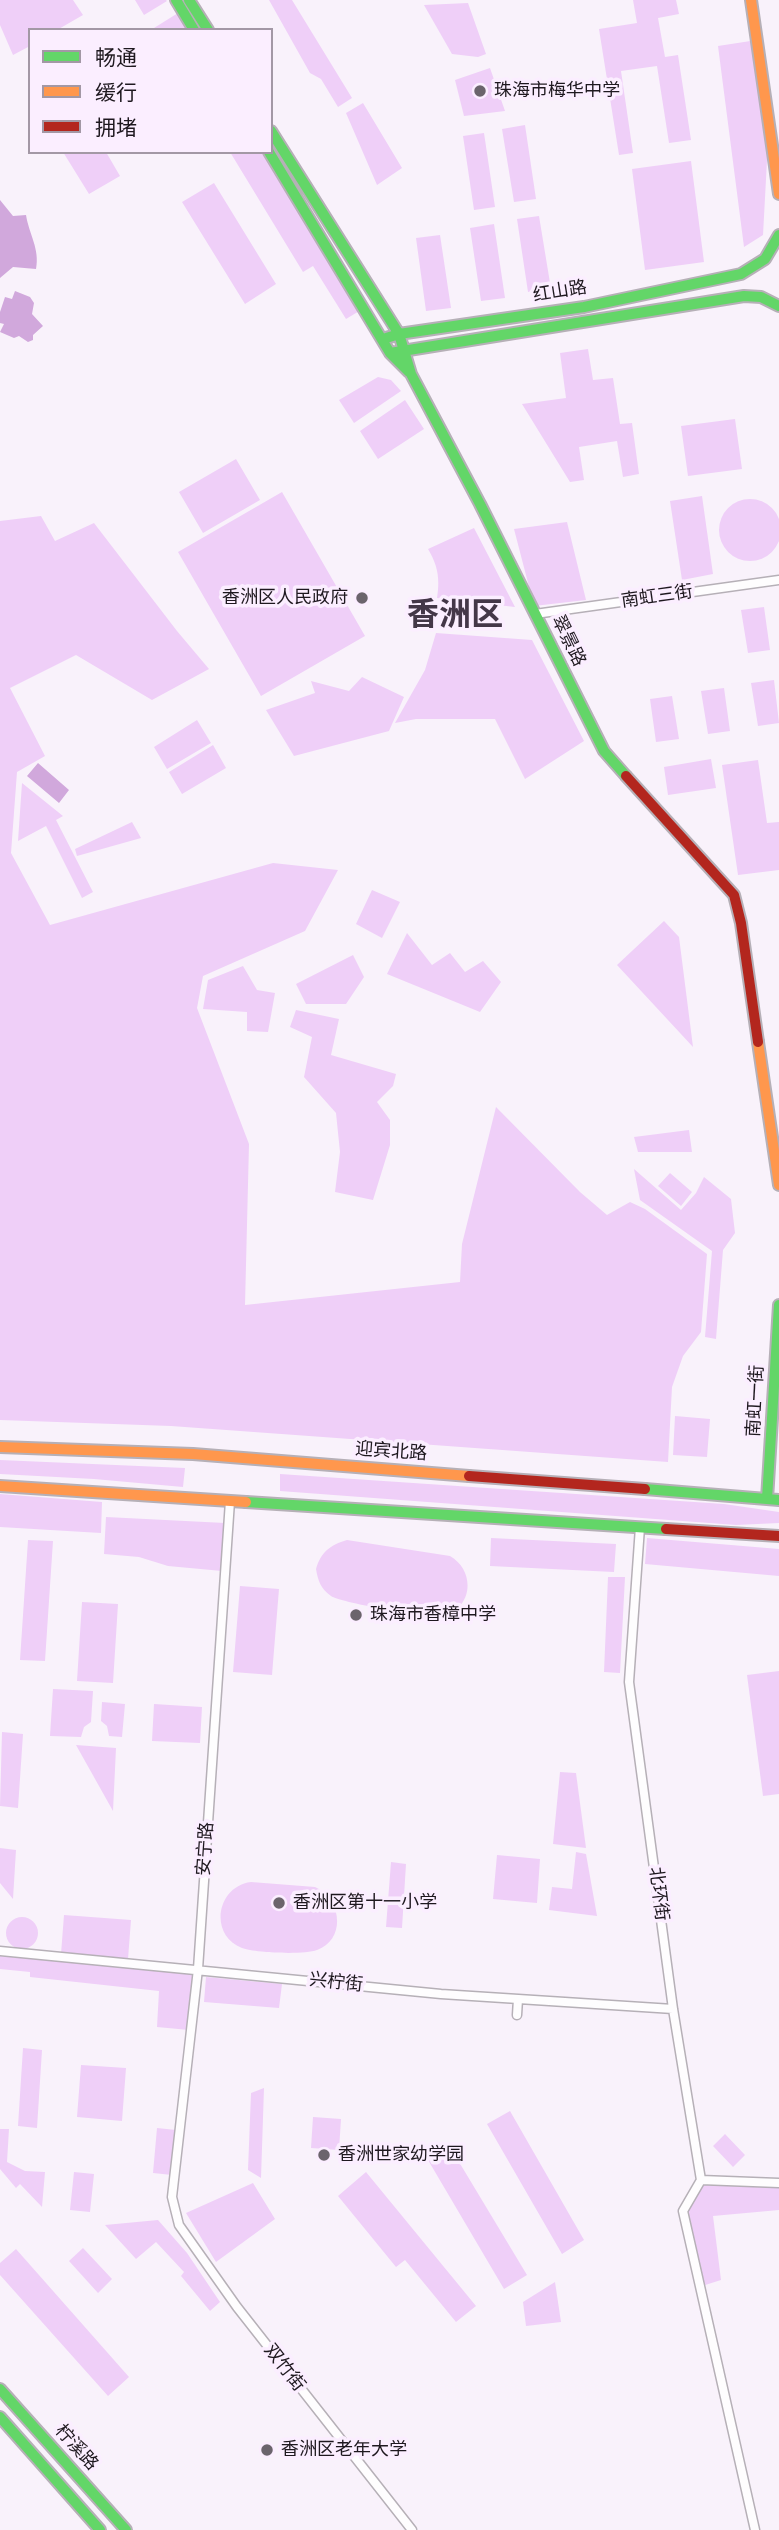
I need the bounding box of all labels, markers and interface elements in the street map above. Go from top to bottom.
legend [28,28,273,154]
text: 畅通 [95,44,137,72]
text: 缓行 [95,79,137,107]
place label: 珠海市梅华中学 [494,80,620,102]
marker: 珠海市梅华中学 [472,83,488,99]
text: 拥堵 [95,114,137,142]
street label: 红山路 [532,277,588,307]
street label: 南虹三街 [620,581,694,613]
place label: 香洲区人民政府 [222,587,348,609]
marker: 香洲区人民政府 [354,590,370,606]
district label: 香洲区 [407,598,503,636]
street label: 翠景路 [546,612,590,670]
street label: 南虹一街 [743,1364,769,1438]
street label: 迎宾北路 [354,1439,428,1465]
place label: 珠海市香樟中学 [370,1604,496,1626]
marker: 珠海市香樟中学 [348,1607,364,1623]
street label: 安宁路 [193,1821,219,1877]
street label: 北环街 [644,1866,672,1922]
place label: 香洲区第十一小学 [293,1892,437,1914]
marker: 香洲区第十一小学 [271,1895,287,1911]
street label: 兴柠街 [308,1969,364,1997]
place label: 香洲世家幼学园 [338,2144,464,2166]
marker: 香洲世家幼学园 [316,2147,332,2163]
street label: 双竹街 [259,2340,309,2396]
street label: 柠溪路 [50,2421,102,2475]
place label: 香洲区老年大学 [281,2439,407,2461]
marker: 香洲区老年大学 [259,2442,275,2458]

